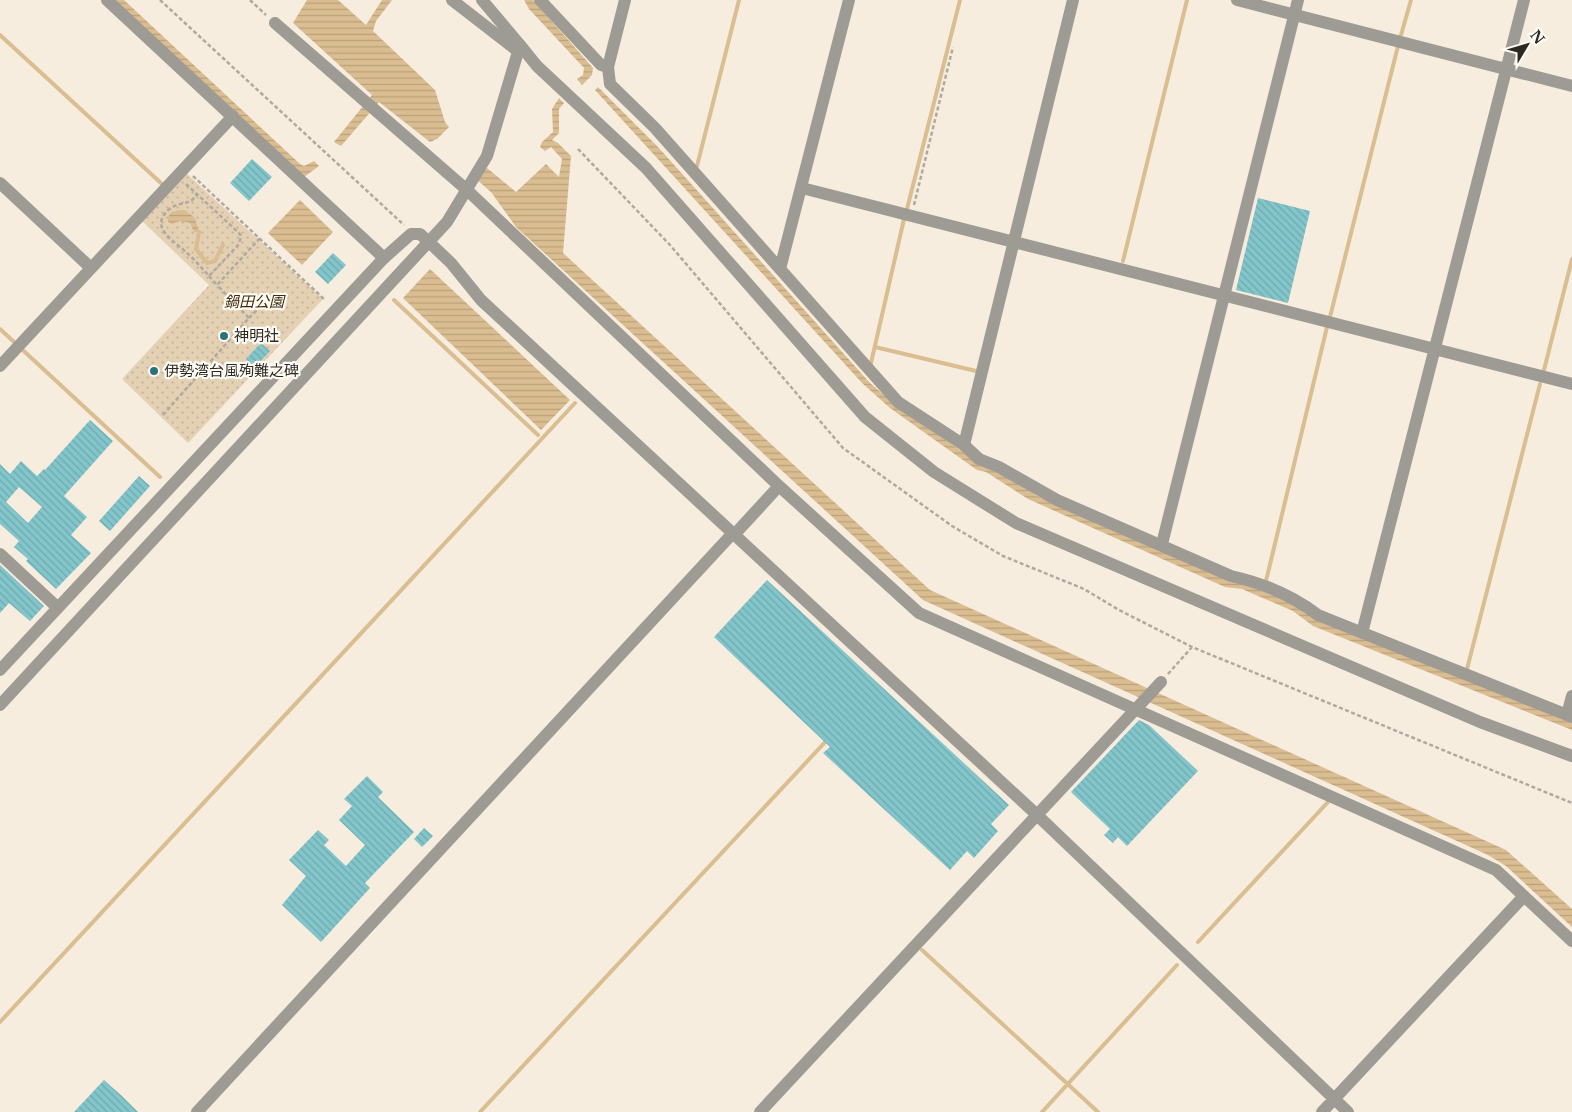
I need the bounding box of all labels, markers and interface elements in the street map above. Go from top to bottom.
north arrow [1502,20,1552,70]
text: N [1526,26,1548,48]
park label: 鍋田公園 [224,292,286,311]
place label: 神明社 [234,326,279,345]
marker: 神明社 [218,330,230,342]
place label: 伊勢湾台風殉難之碑 [164,361,299,380]
marker: 伊勢湾台風殉難之碑 [148,365,160,377]

